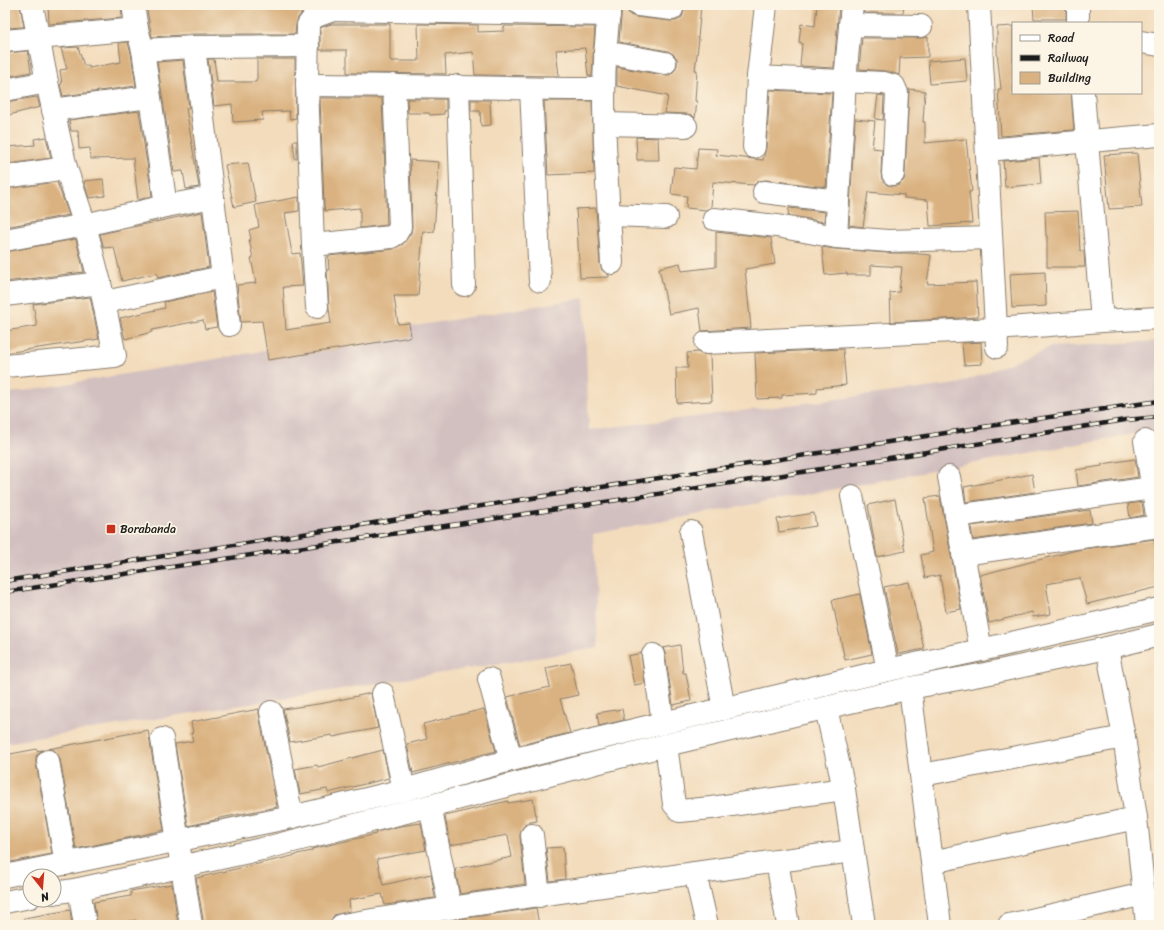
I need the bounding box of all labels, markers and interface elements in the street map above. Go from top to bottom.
legend [1012,22,1142,94]
text: Road [1048,27,1075,49]
text: Railway [1048,47,1089,69]
text: Building [1048,67,1091,89]
place label: Borabanda [120,518,176,540]
marker: Borabanda [105,523,117,535]
north arrow [22,868,62,908]
text: N [38,887,52,907]

